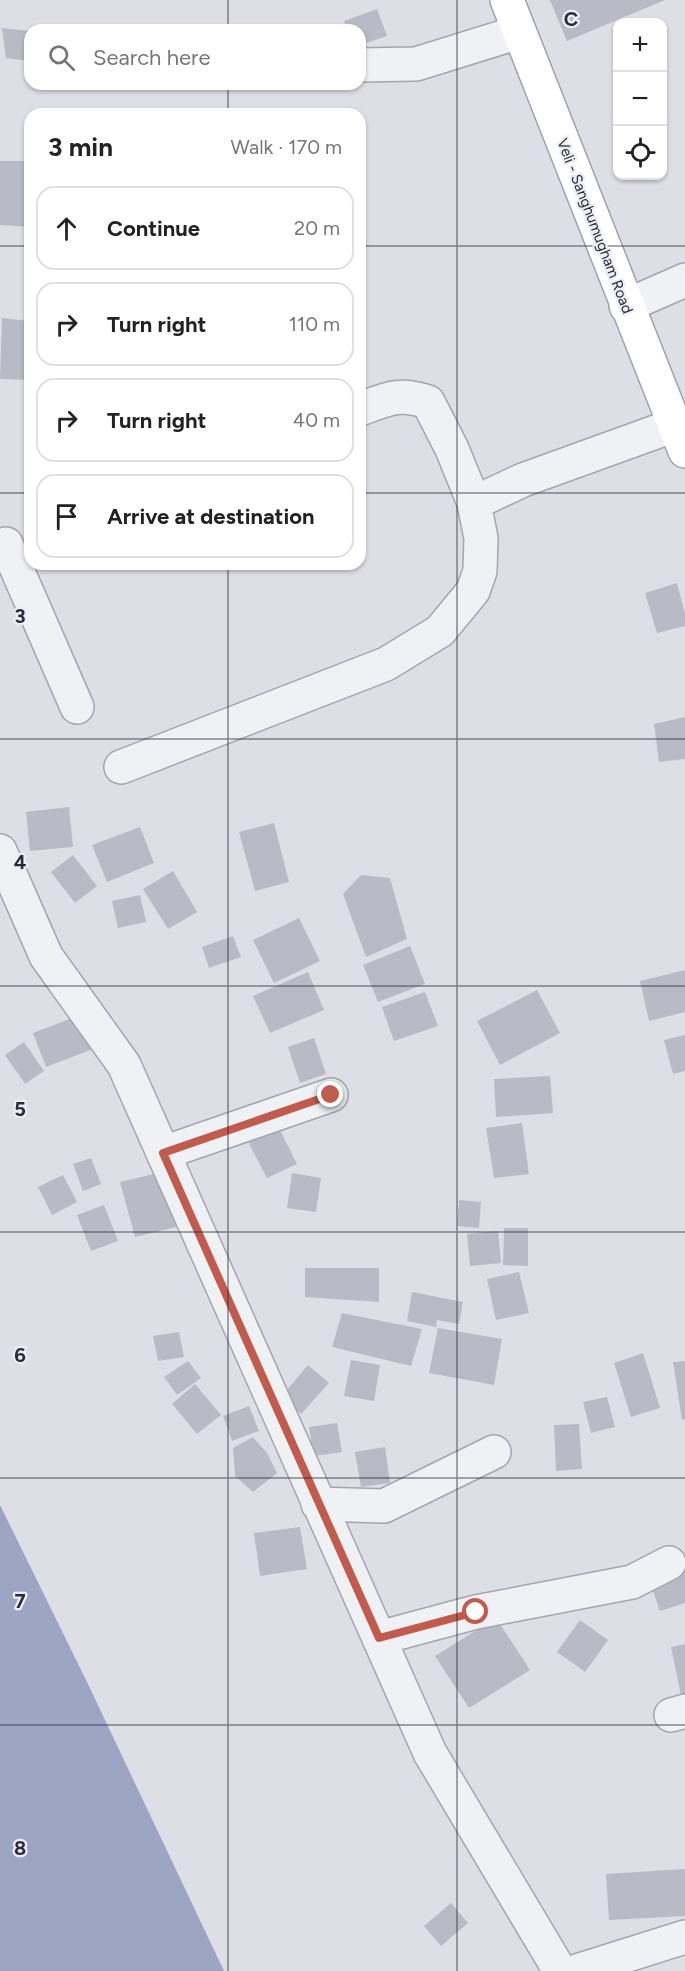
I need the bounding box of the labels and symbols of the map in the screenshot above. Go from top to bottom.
text: C [564,7,578,31]
street label: Veli - Sanghumugham Road [553,136,637,316]
text: 3 [14,604,26,628]
text: 4 [14,850,27,874]
route end [317,1081,343,1107]
text: 5 [14,1097,26,1121]
text: 6 [14,1343,26,1367]
text: 7 [14,1589,26,1613]
route start [462,1598,488,1624]
text: 8 [14,1836,26,1860]

